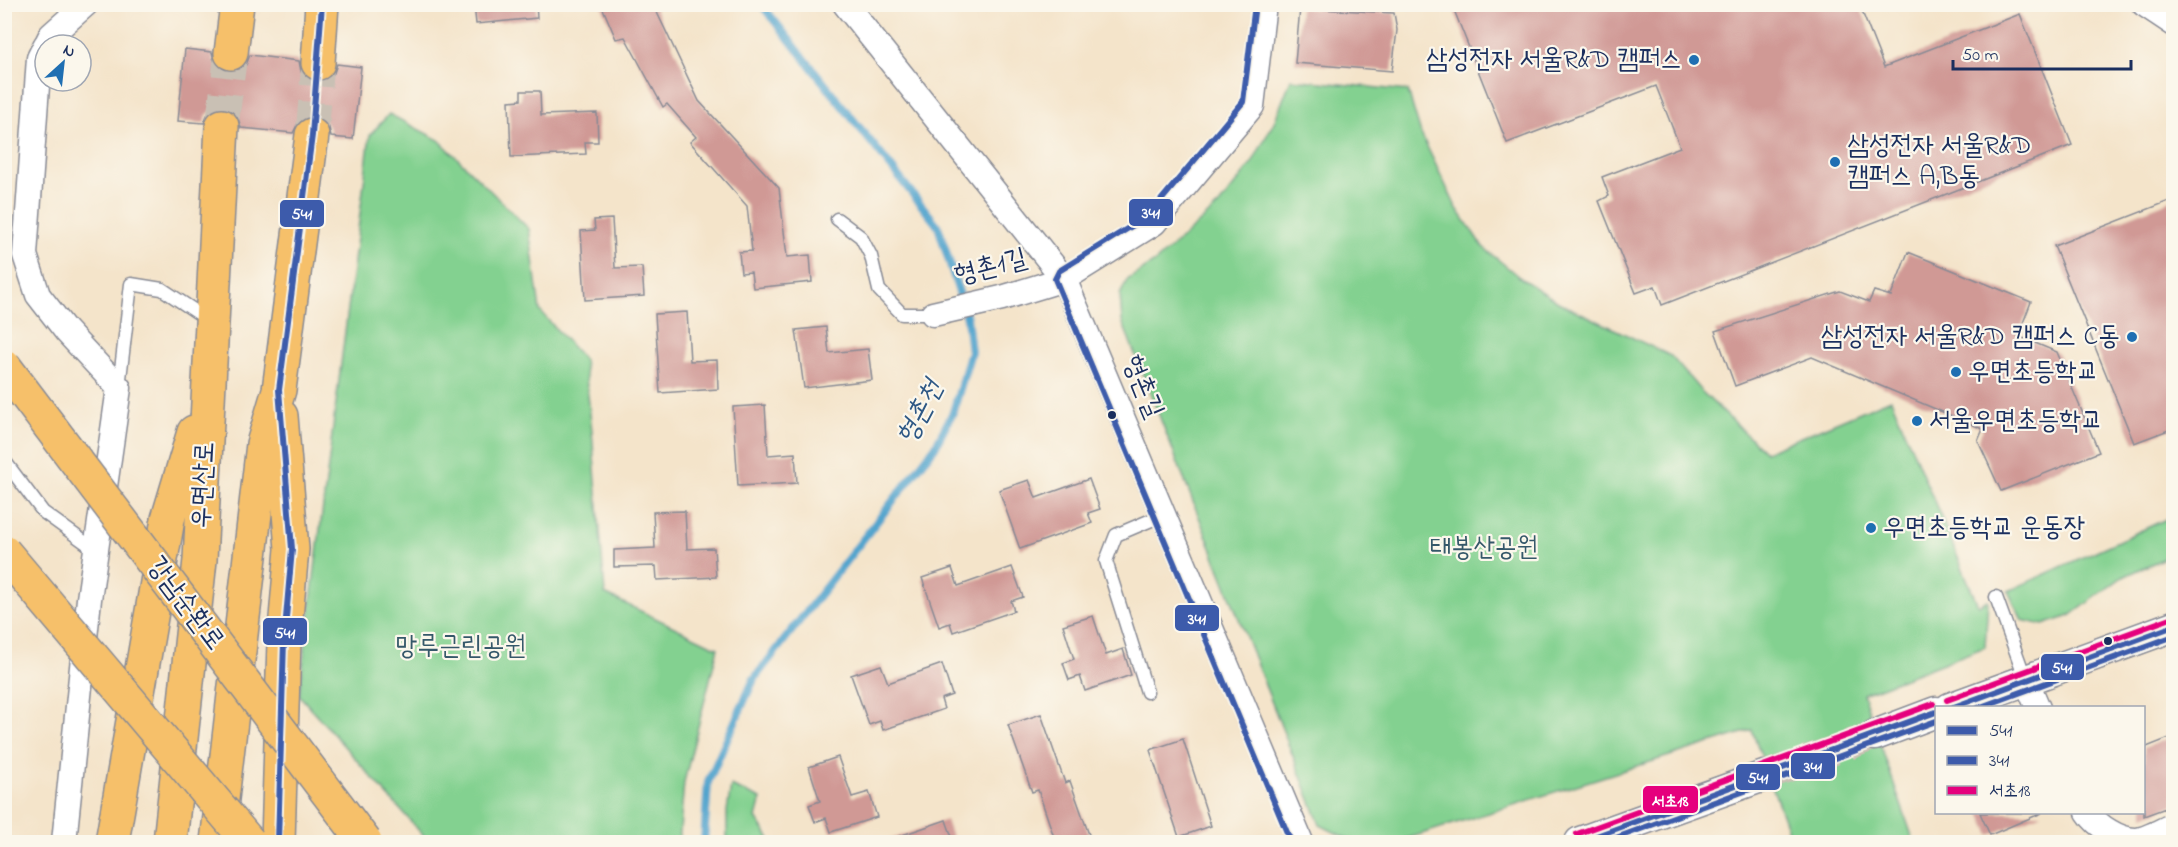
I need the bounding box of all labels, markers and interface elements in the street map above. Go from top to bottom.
north arrow [33,33,93,93]
scale bar [1953,33,2132,71]
text: N [59,38,79,65]
place label: 삼성전자 서울R&D 캠퍼스 [1426,41,1682,80]
text: 50 m [1962,43,1999,69]
marker: 삼성전자 서울R&D 캠퍼스 [1687,53,1701,67]
place label: 삼성전자 서울R&D 캠퍼스 A,B동 [1847,127,2031,197]
marker: 삼성전자 서울R&D 캠퍼스 A,B동 [1828,155,1842,169]
line badge: 341 [1128,198,1174,227]
line badge: 541 [279,199,325,228]
text: 341 [1141,202,1161,226]
text: 541 [292,203,313,227]
street label: 형촌1길 [950,240,1032,296]
place label: 삼성전자 서울R&D 캠퍼스 C동 [1821,318,2120,357]
marker: 삼성전자 서울R&D 캠퍼스 C동 [2125,330,2139,344]
street label: 형촌길 [1111,349,1173,425]
place label: 우면초등학교 [1968,353,2098,392]
marker: 우면초등학교 [1949,365,1963,379]
water label: 형촌천 [887,371,956,452]
place label: 서울우면초등학교 [1929,402,2103,441]
unlabelled marker [1106,409,1118,421]
marker: 서울우면초등학교 [1910,414,1924,428]
street label: 우면산로 [182,441,226,529]
place label: 우면초등학교 운동장 [1883,509,2086,548]
marker: 우면초등학교 운동장 [1864,521,1878,535]
park label: 태봉산공원 [1430,529,1538,568]
street label: 강남순환로 [137,549,233,659]
line badge: 341 [1174,604,1220,632]
text: 341 [1187,608,1207,632]
line badge: 541 [262,617,308,646]
text: 541 [275,622,296,646]
park label: 망루근린공원 [396,628,526,667]
unlabelled marker [2102,635,2114,647]
line badge: 541 [2040,653,2085,681]
text: 541 [2052,657,2073,681]
legend [1935,706,2145,814]
text: 541 [1989,719,2013,745]
text: 341 [1989,749,2010,775]
line badge: 341 [1790,752,1836,780]
text: 341 [1803,756,1823,780]
line badge: 541 [1735,763,1781,791]
text: 541 [1748,767,1769,791]
text: 서초18 [1989,779,2031,805]
line badge: 서초18 [1642,785,1699,814]
text: 서초18 [1652,790,1688,814]

